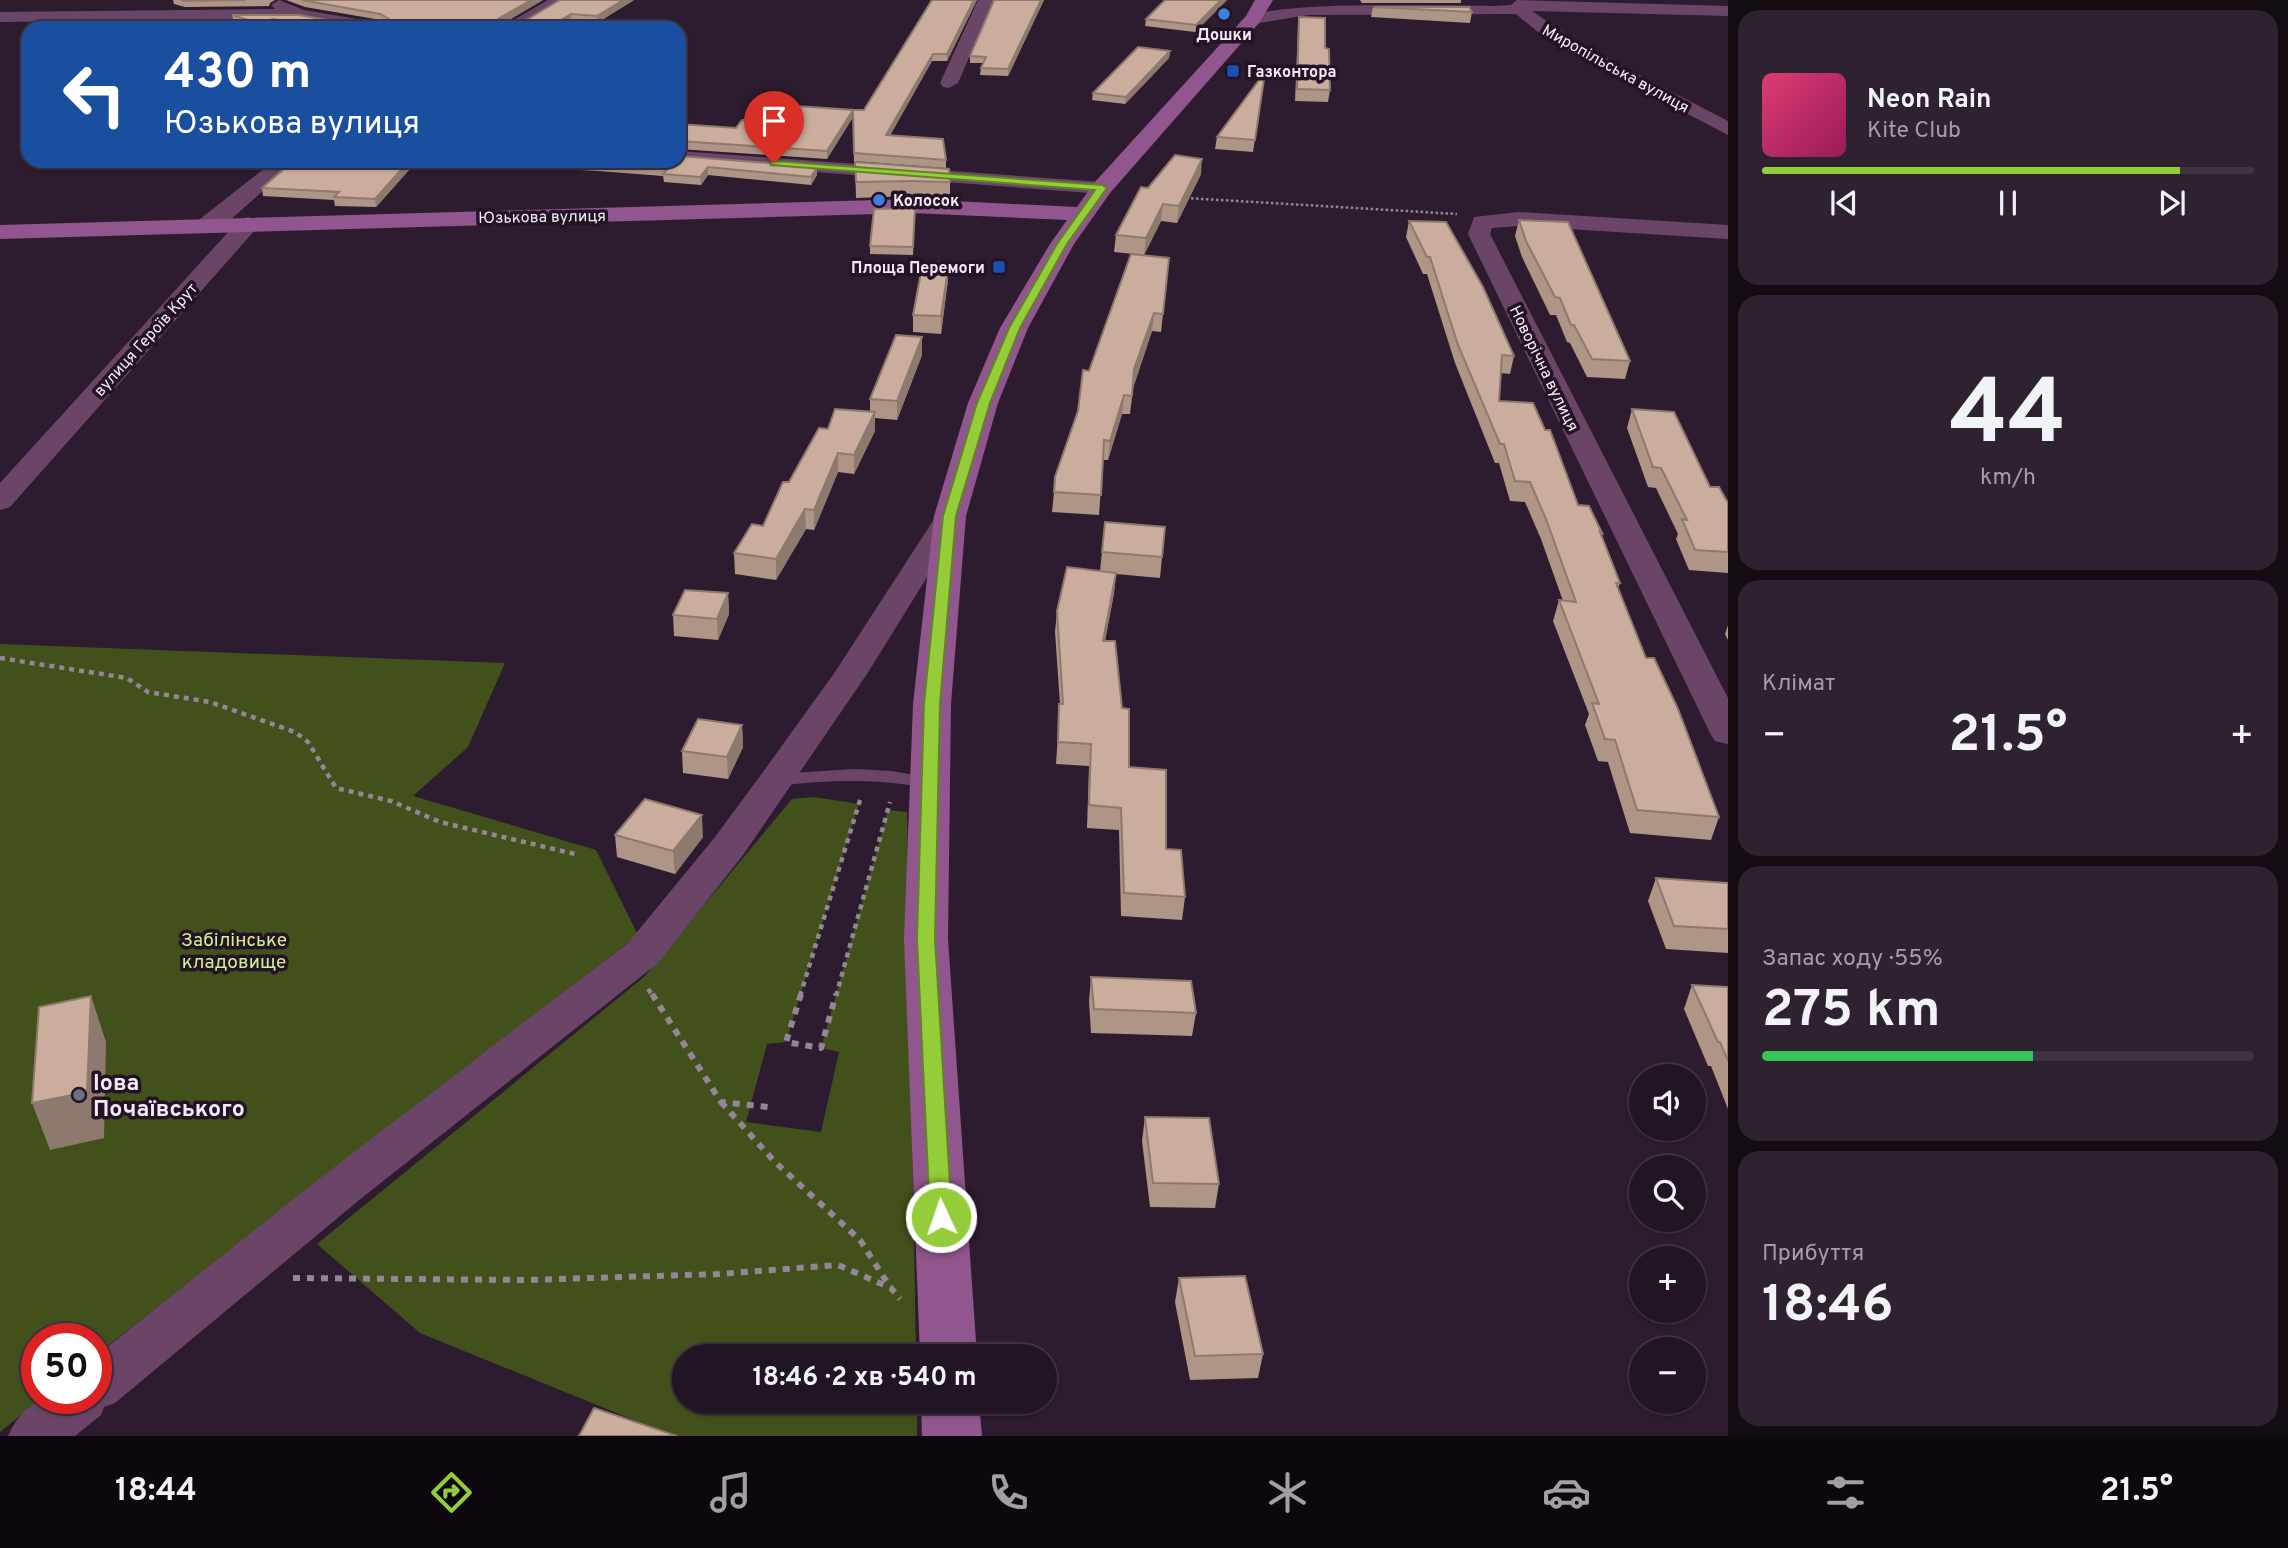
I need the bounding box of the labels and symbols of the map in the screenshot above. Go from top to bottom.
marker: Дошки [1216,6,1232,22]
street label: Миропільська вулиця [1538,21,1692,118]
place label: Дошки [1196,26,1252,46]
marker: Газконтора [1225,63,1241,79]
place label: Газконтора [1247,63,1336,83]
pin [744,91,804,163]
marker: Колосок [871,192,887,208]
place label: Колосок [893,192,959,212]
street label: Юзькова вулиця [478,207,606,229]
place label: Площа Перемоги [851,259,985,279]
marker: Площа Перемоги [991,259,1007,275]
street label: вулиця Героїв Крут [90,280,203,401]
street label: Новорічна вулиця [1504,303,1582,435]
park label: Забілінське кладовище [181,929,287,975]
place label: Іова Почаївського [93,1070,245,1125]
marker: Іова Почаївського [71,1087,87,1103]
position arrow [904,1180,978,1254]
speed limit sign: 50 [21,1323,112,1414]

